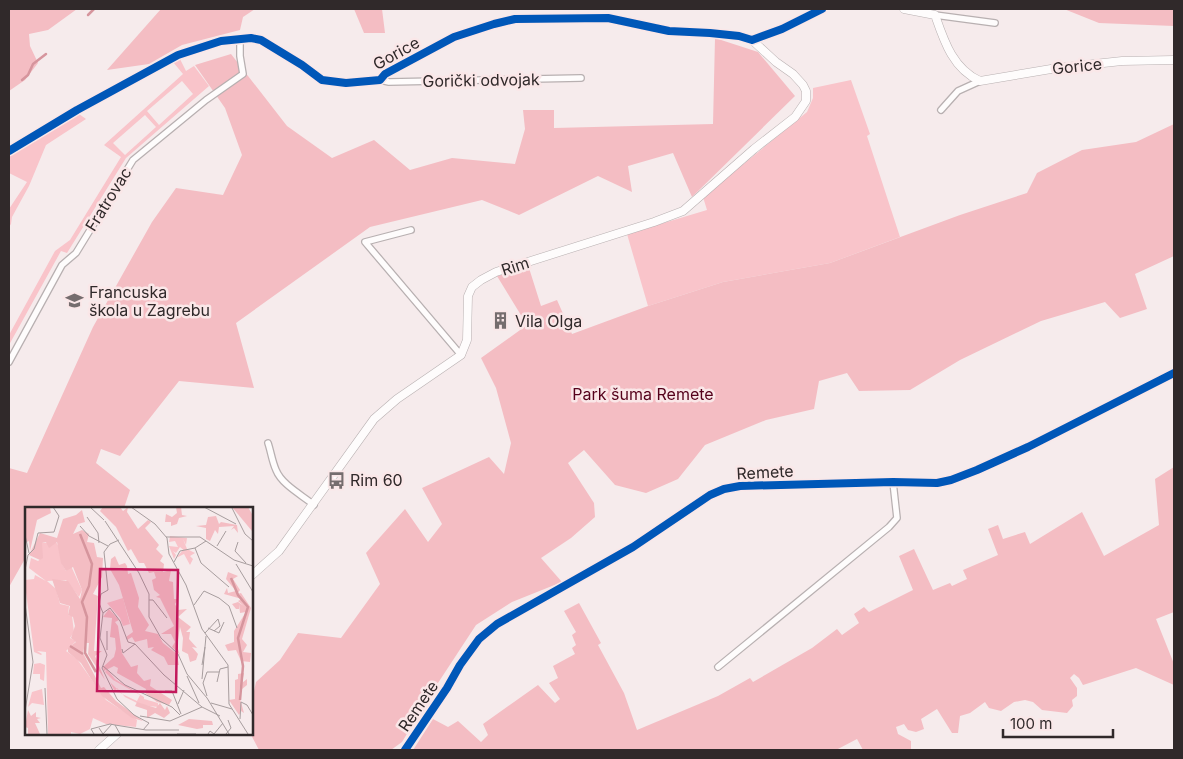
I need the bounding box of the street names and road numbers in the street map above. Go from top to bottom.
street label: Gorice [369,32,423,74]
street label: Gorice [1051,53,1103,79]
street label: Gorički odvojak [422,69,540,91]
street label: Fratrovac [81,163,135,235]
street label: Rim [499,252,531,280]
street label: Remete [736,461,794,483]
street label: Remete [394,677,442,735]

